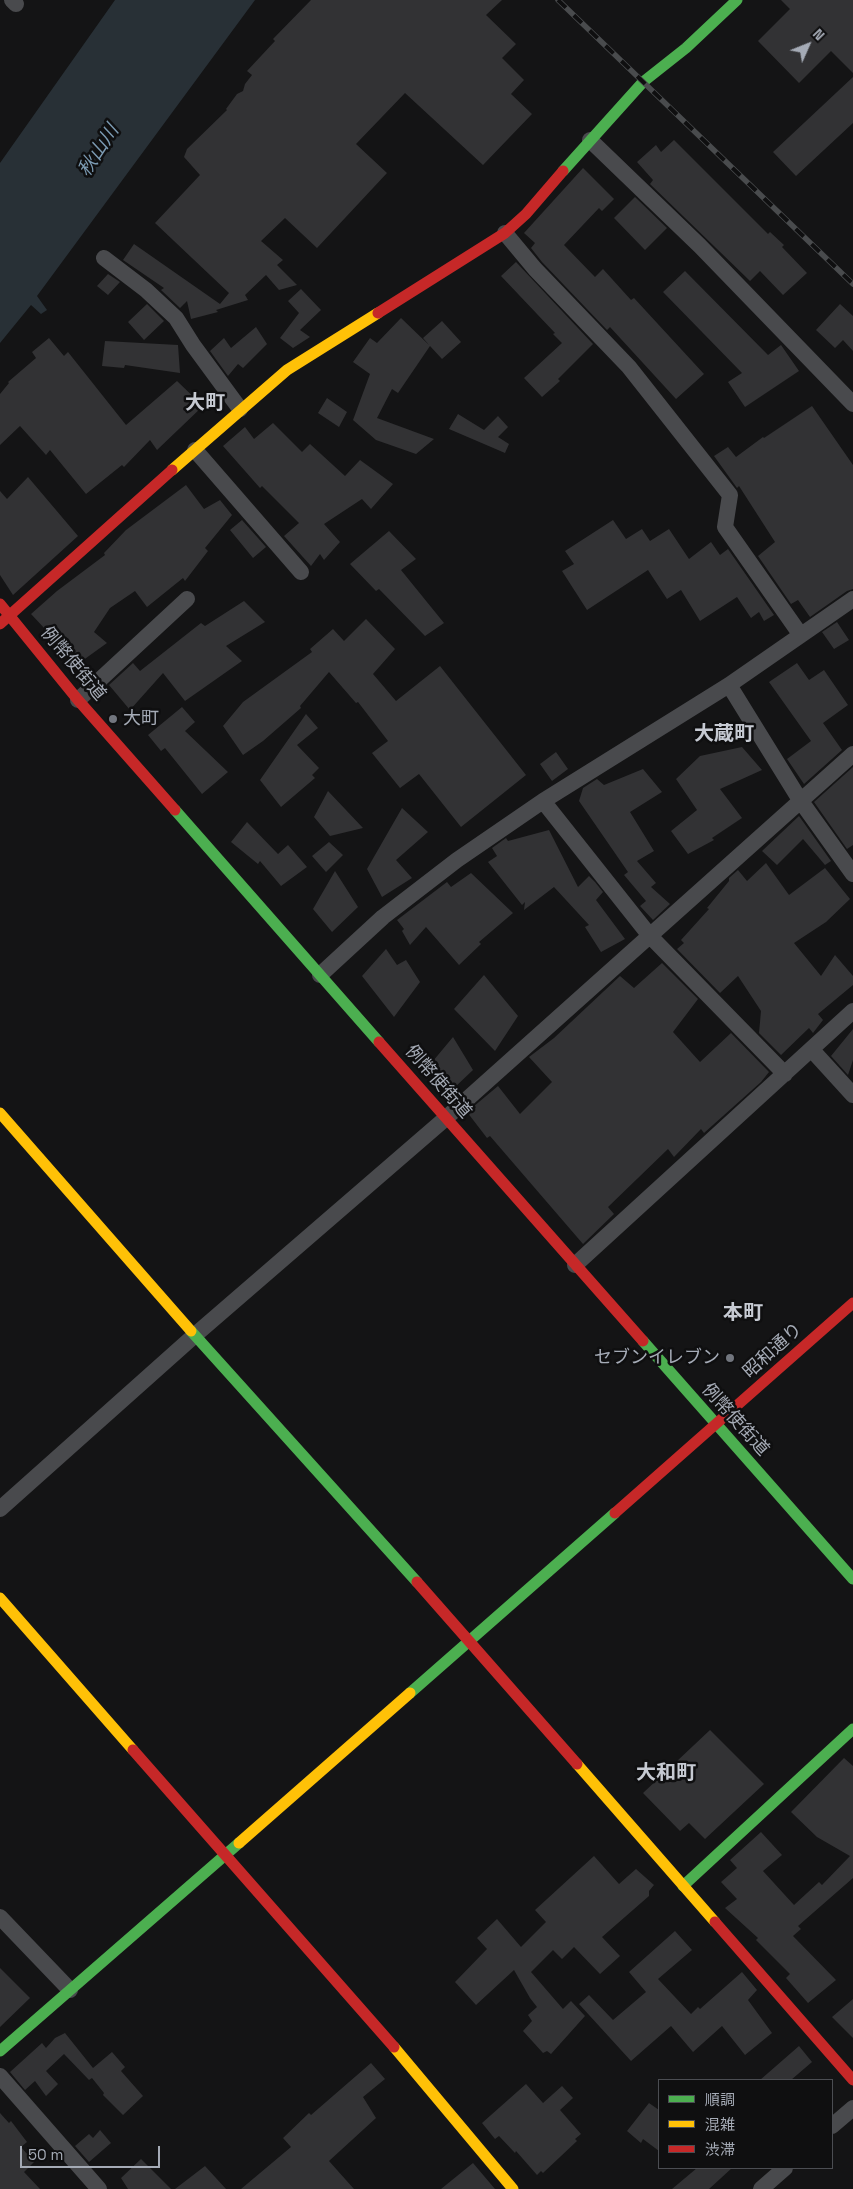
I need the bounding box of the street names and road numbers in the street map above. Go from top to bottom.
street label: 例幣使街道 [36,623,110,705]
street label: 例幣使街道 [400,1041,476,1123]
street label: 昭和通り [739,1319,807,1383]
street label: 例幣使街道 [697,1379,773,1461]

